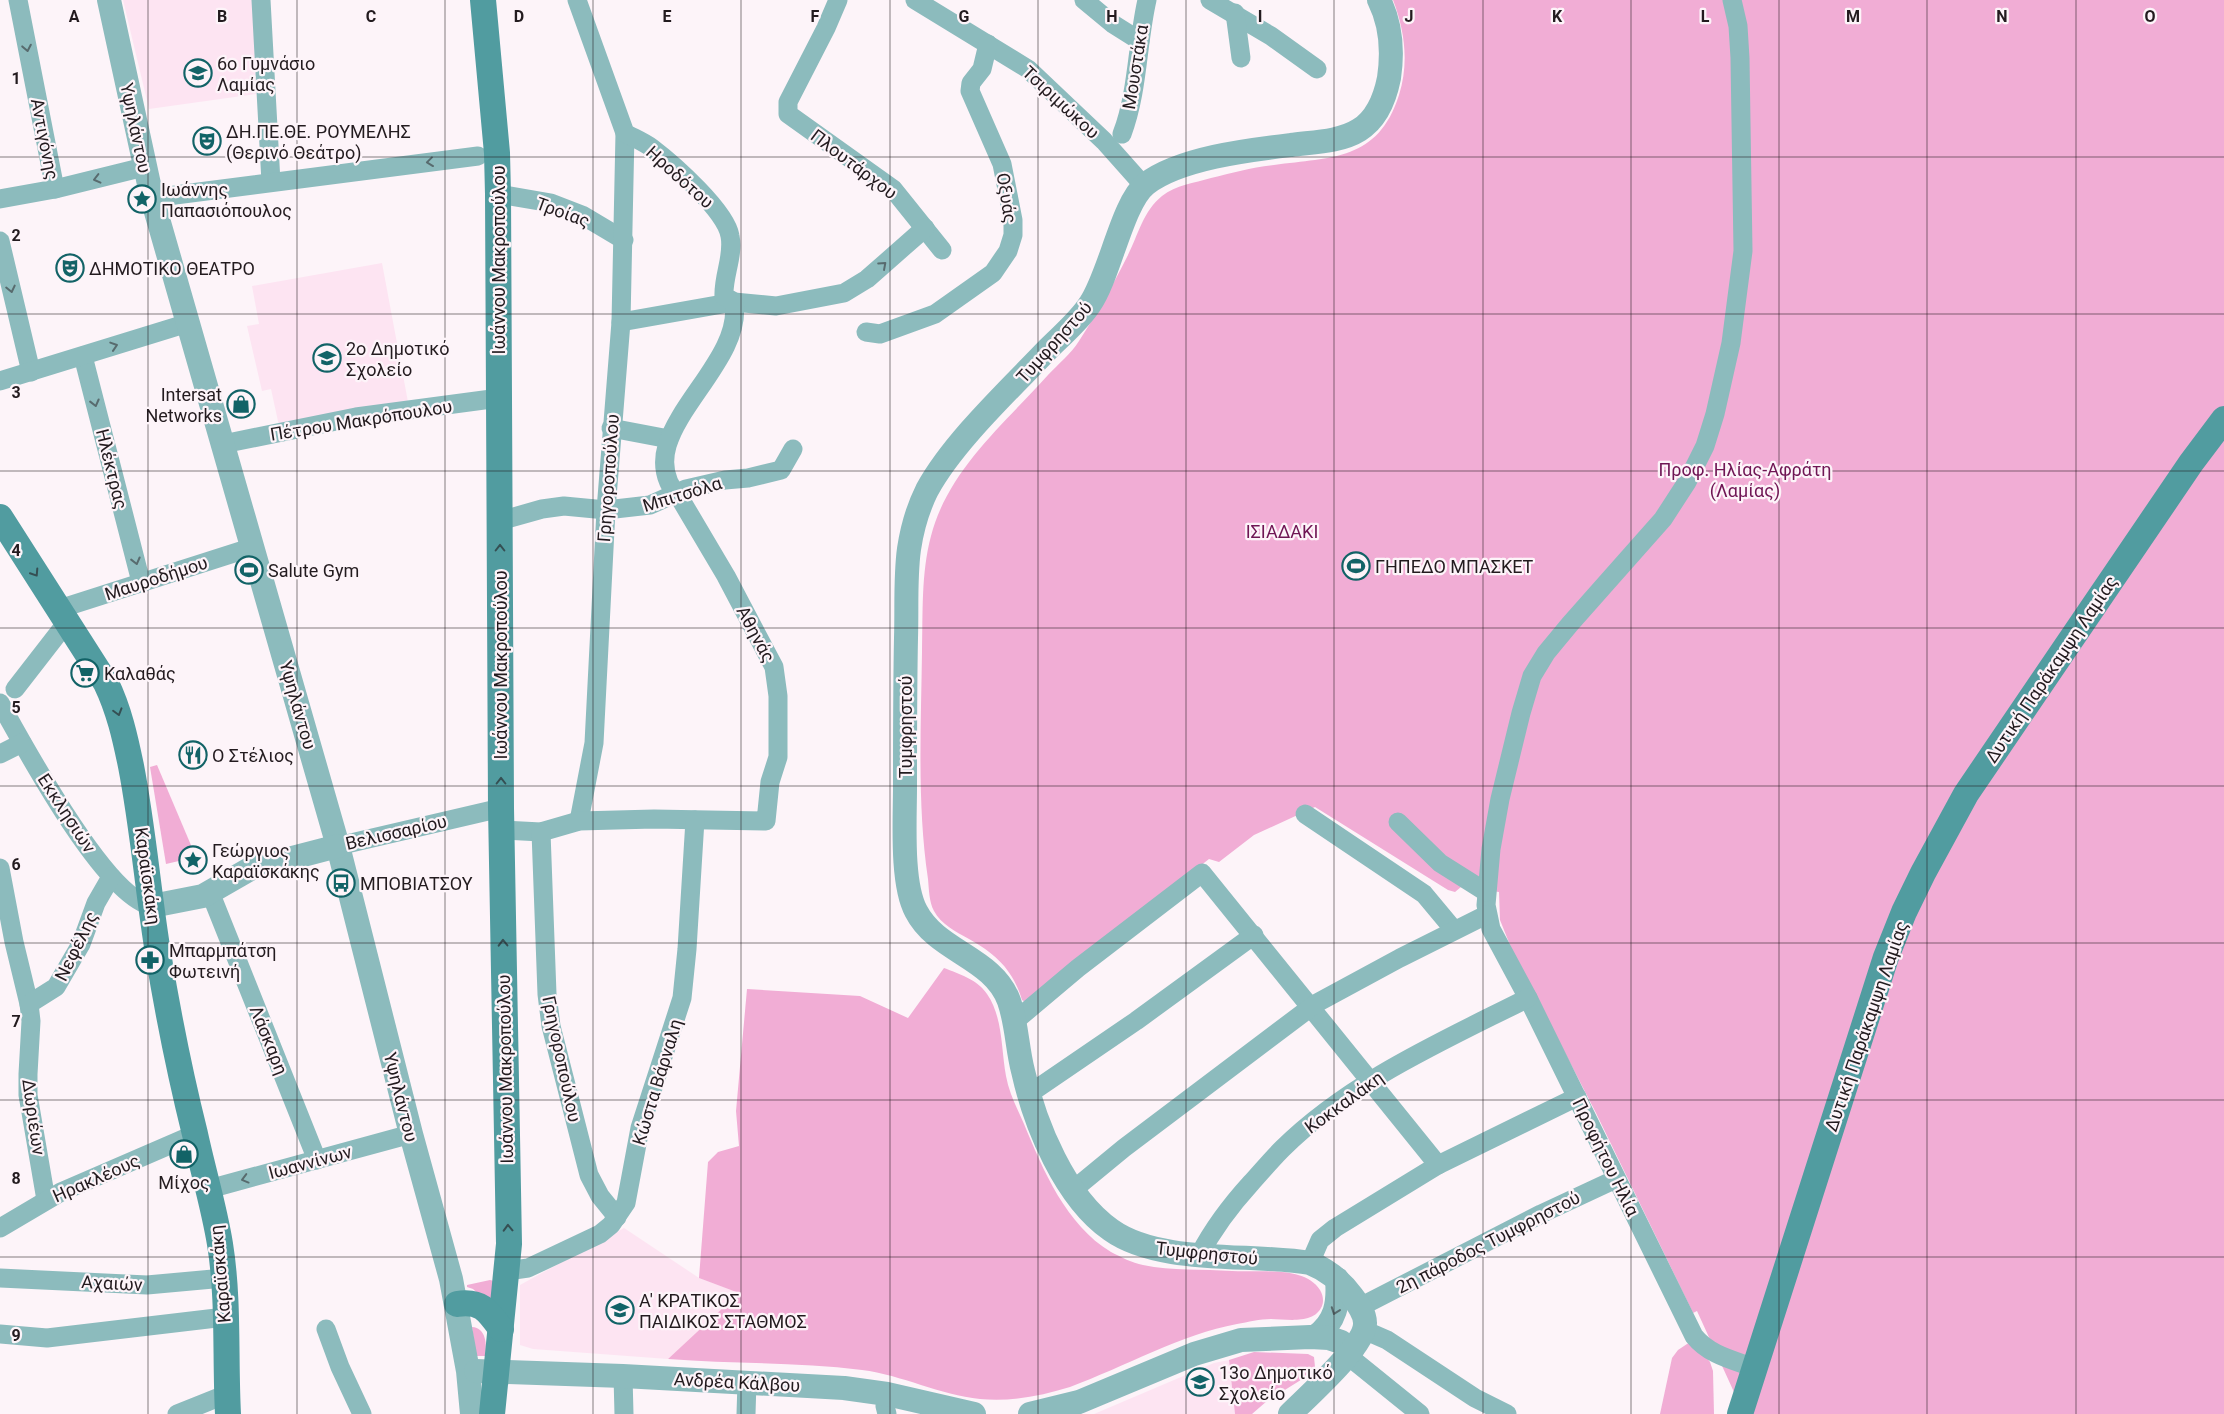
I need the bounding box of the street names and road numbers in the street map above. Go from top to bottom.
street label: Μουστάκα [1118,22,1152,111]
street label: Τσιριμώκου [1018,61,1104,143]
street label: Υψηλάντου [116,81,156,175]
street label: Αντιγόνης [27,96,63,182]
street label: Πλουτάρχου [807,125,901,203]
street label: Ηροδότου [642,141,718,213]
street label: Ιωάννου Μακροπούλου [488,165,509,355]
street label: Οξυάς [993,171,1021,225]
street label: Τροίας [533,193,593,231]
street label: Τυμφρηστού [1012,297,1096,387]
street label: Πέτρου Μακρόπουλου [268,395,454,445]
street label: Γρηγοροπούλου [593,413,623,543]
street label: Ηλέκτρας [92,427,132,511]
street label: Μπιτσόλα [640,472,725,516]
street label: Μαυροδήμου [102,551,210,605]
street label: Ιωάννου Μακροπούλου [490,570,511,760]
street label: Δυτική Παράκαμψη Λαμίας [1980,571,2122,767]
street label: Αθηνάς [732,602,780,666]
street label: Υψηλάντου [275,658,321,752]
street label: Τυμφρηστού [895,676,916,778]
street label: Εκκλησιών [34,770,100,857]
street label: Βελισσαρίου [343,810,449,854]
street label: Καραϊσκάκη [131,826,165,926]
street label: Νεφέλης [50,908,102,984]
street label: Δυτική Παράκαμψη Λαμίας [1820,918,1912,1134]
street label: Ιωάννου Μακροπούλου [493,974,517,1164]
street label: Γρηγοροπούλου [538,994,586,1124]
street label: Λάσκαρη [246,1002,292,1078]
street label: Κώστα Βάρναλη [628,1016,686,1148]
street label: Υψηλάντου [380,1050,422,1144]
street label: Κοκκαλάκη [1301,1066,1387,1138]
street label: Δωριέων [18,1078,50,1157]
street label: Προφήτου Ηλία [1568,1095,1644,1220]
street label: Ιωαννίνων [266,1141,354,1183]
street label: Ηρακλέους [49,1150,143,1206]
street label: 2η πάροδος Τυμφρηστού [1393,1186,1583,1298]
street label: Καραϊσκάκη [205,1224,235,1324]
street label: Τυμφρηστού [1155,1237,1259,1269]
street label: Αχαιών [81,1271,143,1295]
street label: Ανδρέα Κάλβου [673,1368,801,1396]

